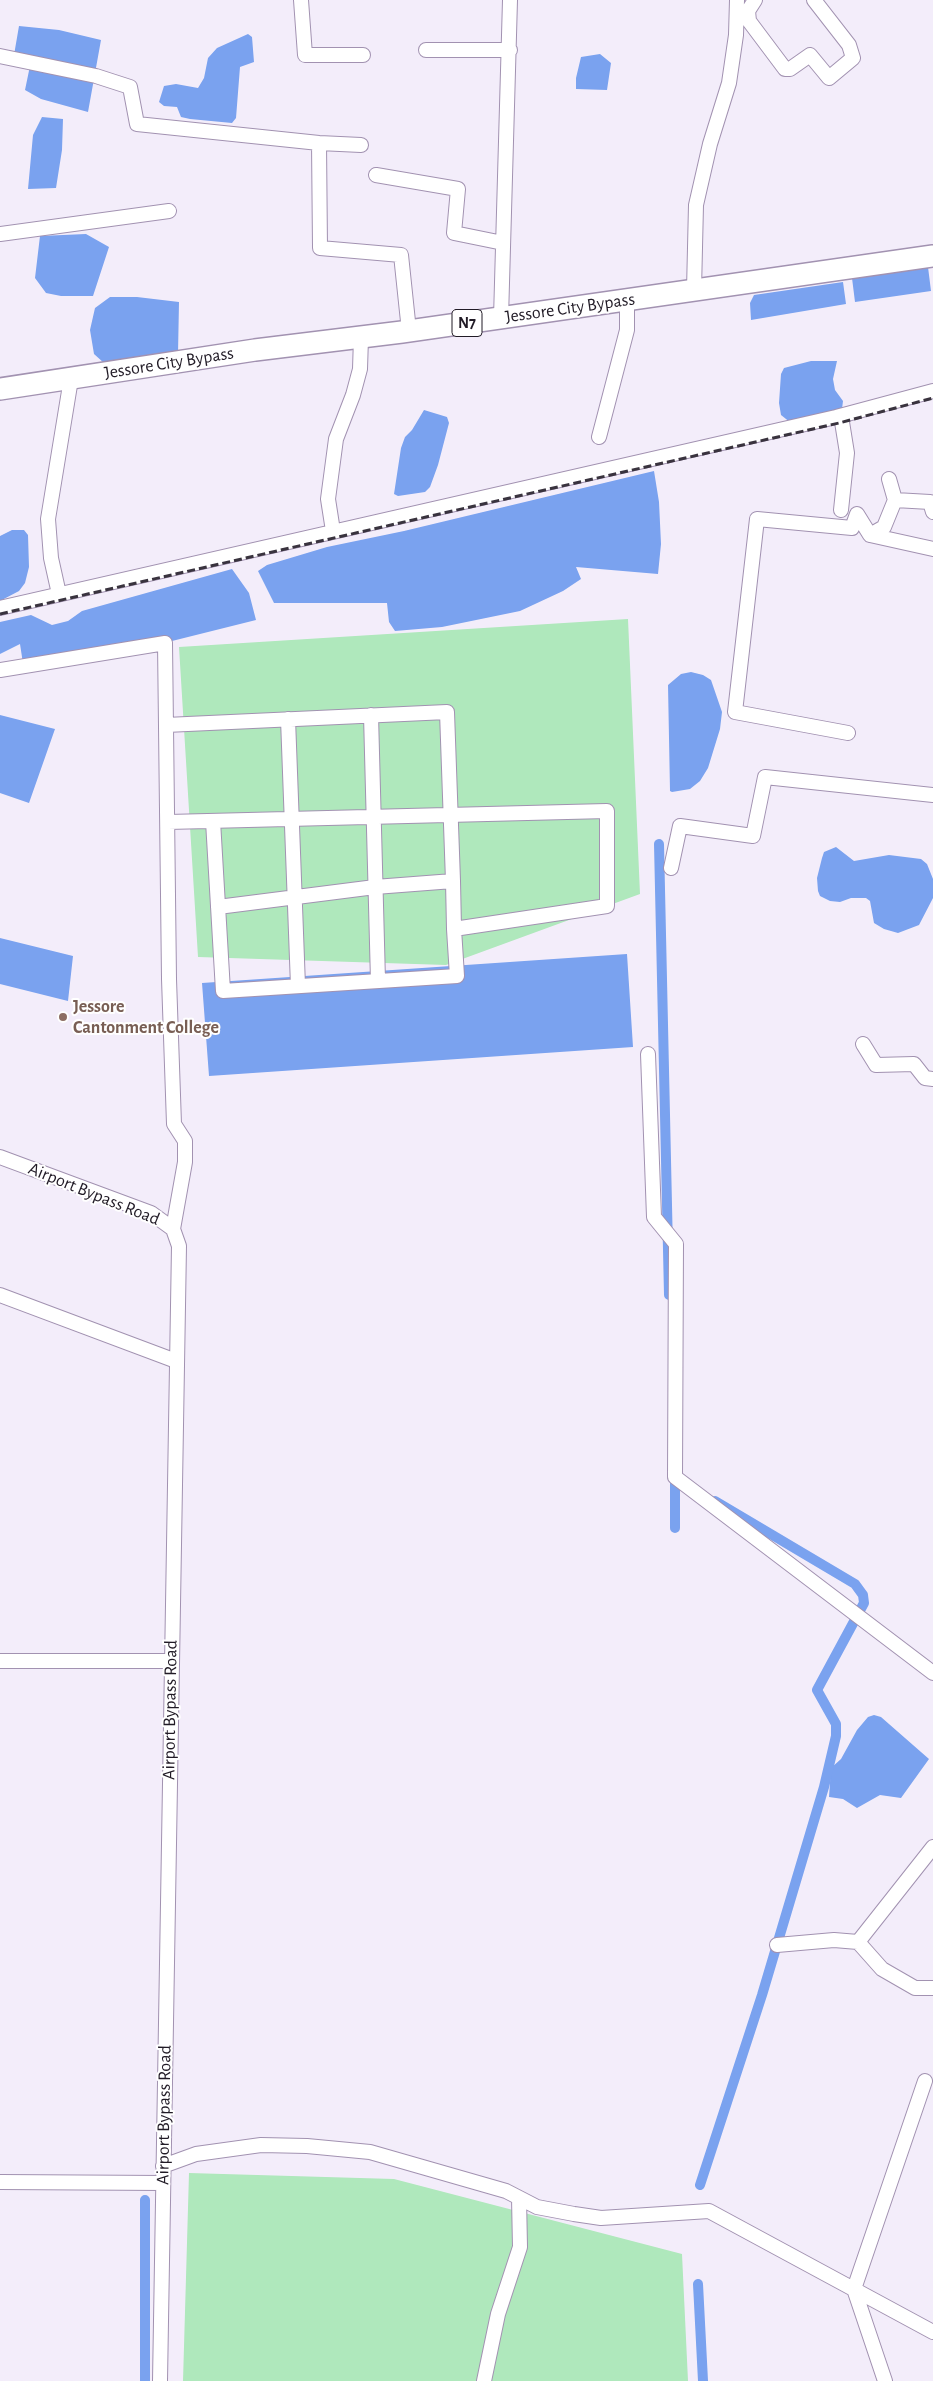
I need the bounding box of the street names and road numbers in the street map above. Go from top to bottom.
street label: Jessore City Bypass [504,288,636,328]
road number: N7 [452,309,482,336]
street label: Jessore City Bypass [103,342,235,384]
street label: Airport Bypass Road [25,1158,163,1230]
street label: Airport Bypass Road [158,1640,182,1780]
street label: Airport Bypass Road [152,2045,176,2185]

